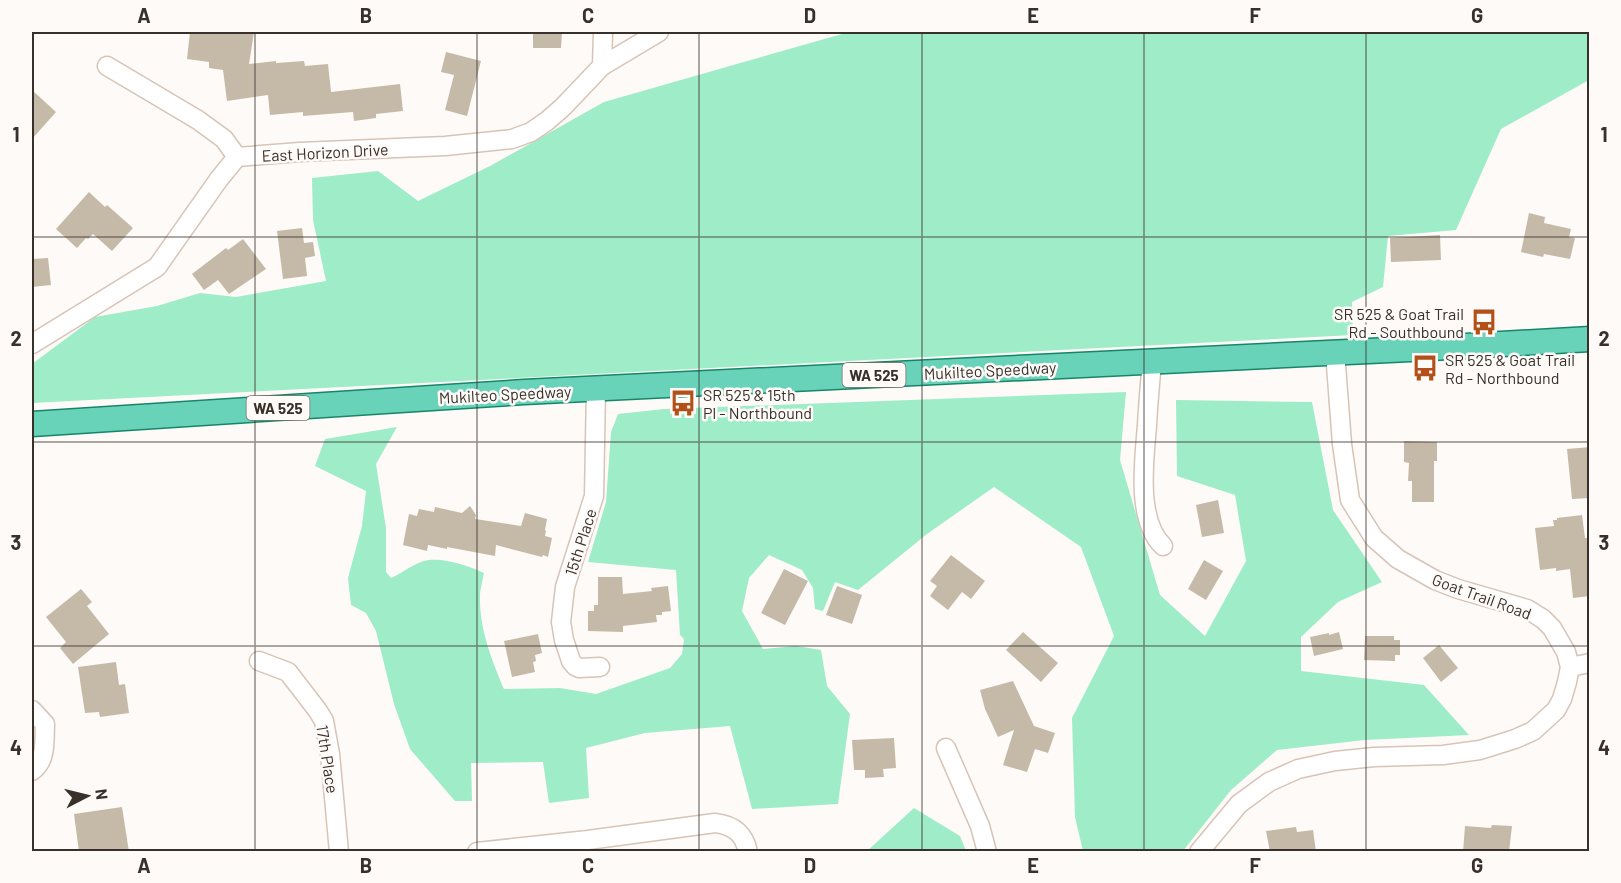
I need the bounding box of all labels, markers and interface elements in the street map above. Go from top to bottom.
text: A [137,3,151,27]
text: B [360,3,372,27]
text: C [582,3,594,27]
text: D [804,3,816,27]
text: E [1027,3,1039,27]
text: F [1249,3,1261,27]
text: G [1471,3,1483,27]
text: 1 [12,122,20,146]
text: 1 [1600,122,1608,146]
street label: East Horizon Drive [261,139,389,165]
place label: SR 525 & Goat Trail Rd - Southbound [1334,304,1464,341]
bus stop icon: SR 525 & Goat Trail Rd - Southbound [1469,307,1499,337]
text: 2 [10,326,22,350]
text: 2 [1598,326,1610,350]
place label: SR 525 & Goat Trail Rd - Northbound [1445,350,1575,387]
bus stop icon: SR 525 & Goat Trail Rd - Northbound [1410,353,1440,383]
street label: Mukilteo Speedway [923,357,1057,383]
road number: WA 525 [842,363,906,387]
street label: Mukilteo Speedway [438,381,572,407]
place label: SR 525 & 15th Pl - Northbound [703,385,812,422]
bus stop icon: SR 525 & 15th Pl - Northbound [668,388,698,418]
road number: WA 525 [246,396,310,420]
street label: 15th Place [560,506,600,578]
text: 3 [11,530,21,554]
text: 3 [1599,530,1609,554]
street label: Goat Trail Road [1430,569,1534,623]
street label: 17th Place [313,723,343,795]
text: 4 [10,735,22,759]
text: 4 [1598,735,1610,759]
north arrow [57,766,117,826]
text: N [92,788,112,801]
text: A [137,853,151,877]
text: B [360,853,372,877]
text: C [582,853,594,877]
text: D [804,853,816,877]
text: E [1027,853,1039,877]
text: F [1249,853,1261,877]
text: G [1471,853,1483,877]

